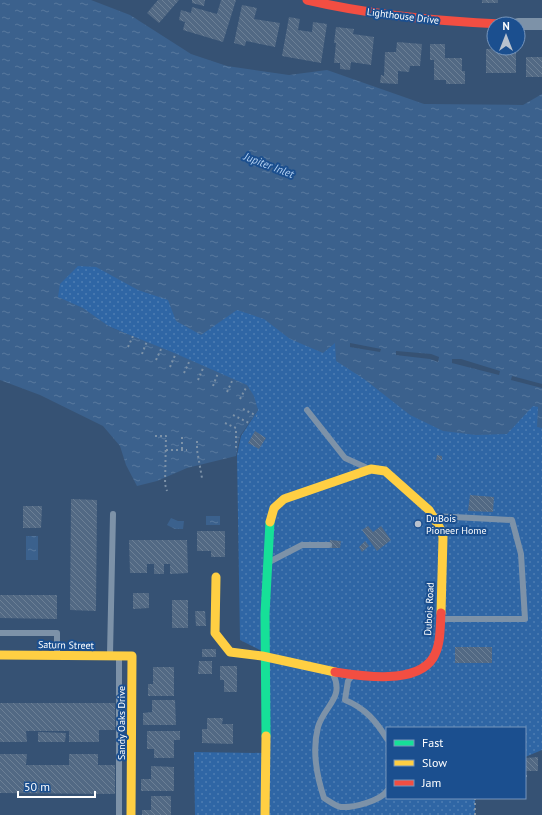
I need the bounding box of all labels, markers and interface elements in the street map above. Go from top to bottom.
street label: Lighthouse Drive [366,5,440,27]
north arrow [486,16,526,56]
text: N [502,19,510,33]
water label: Jupiter Inlet [241,149,297,181]
place label: DuBois Pioneer Home [426,512,487,537]
marker: DuBois Pioneer Home [413,519,423,529]
street label: Dubois Road [421,582,437,636]
street label: Saturn Street [38,638,95,652]
street label: Sandy Oaks Drive [115,686,128,760]
legend [386,727,526,799]
text: Fast [422,735,443,750]
text: Slow [422,755,447,770]
scale bar [18,773,95,799]
text: Jam [421,775,441,790]
text: 50 m [24,779,50,794]

